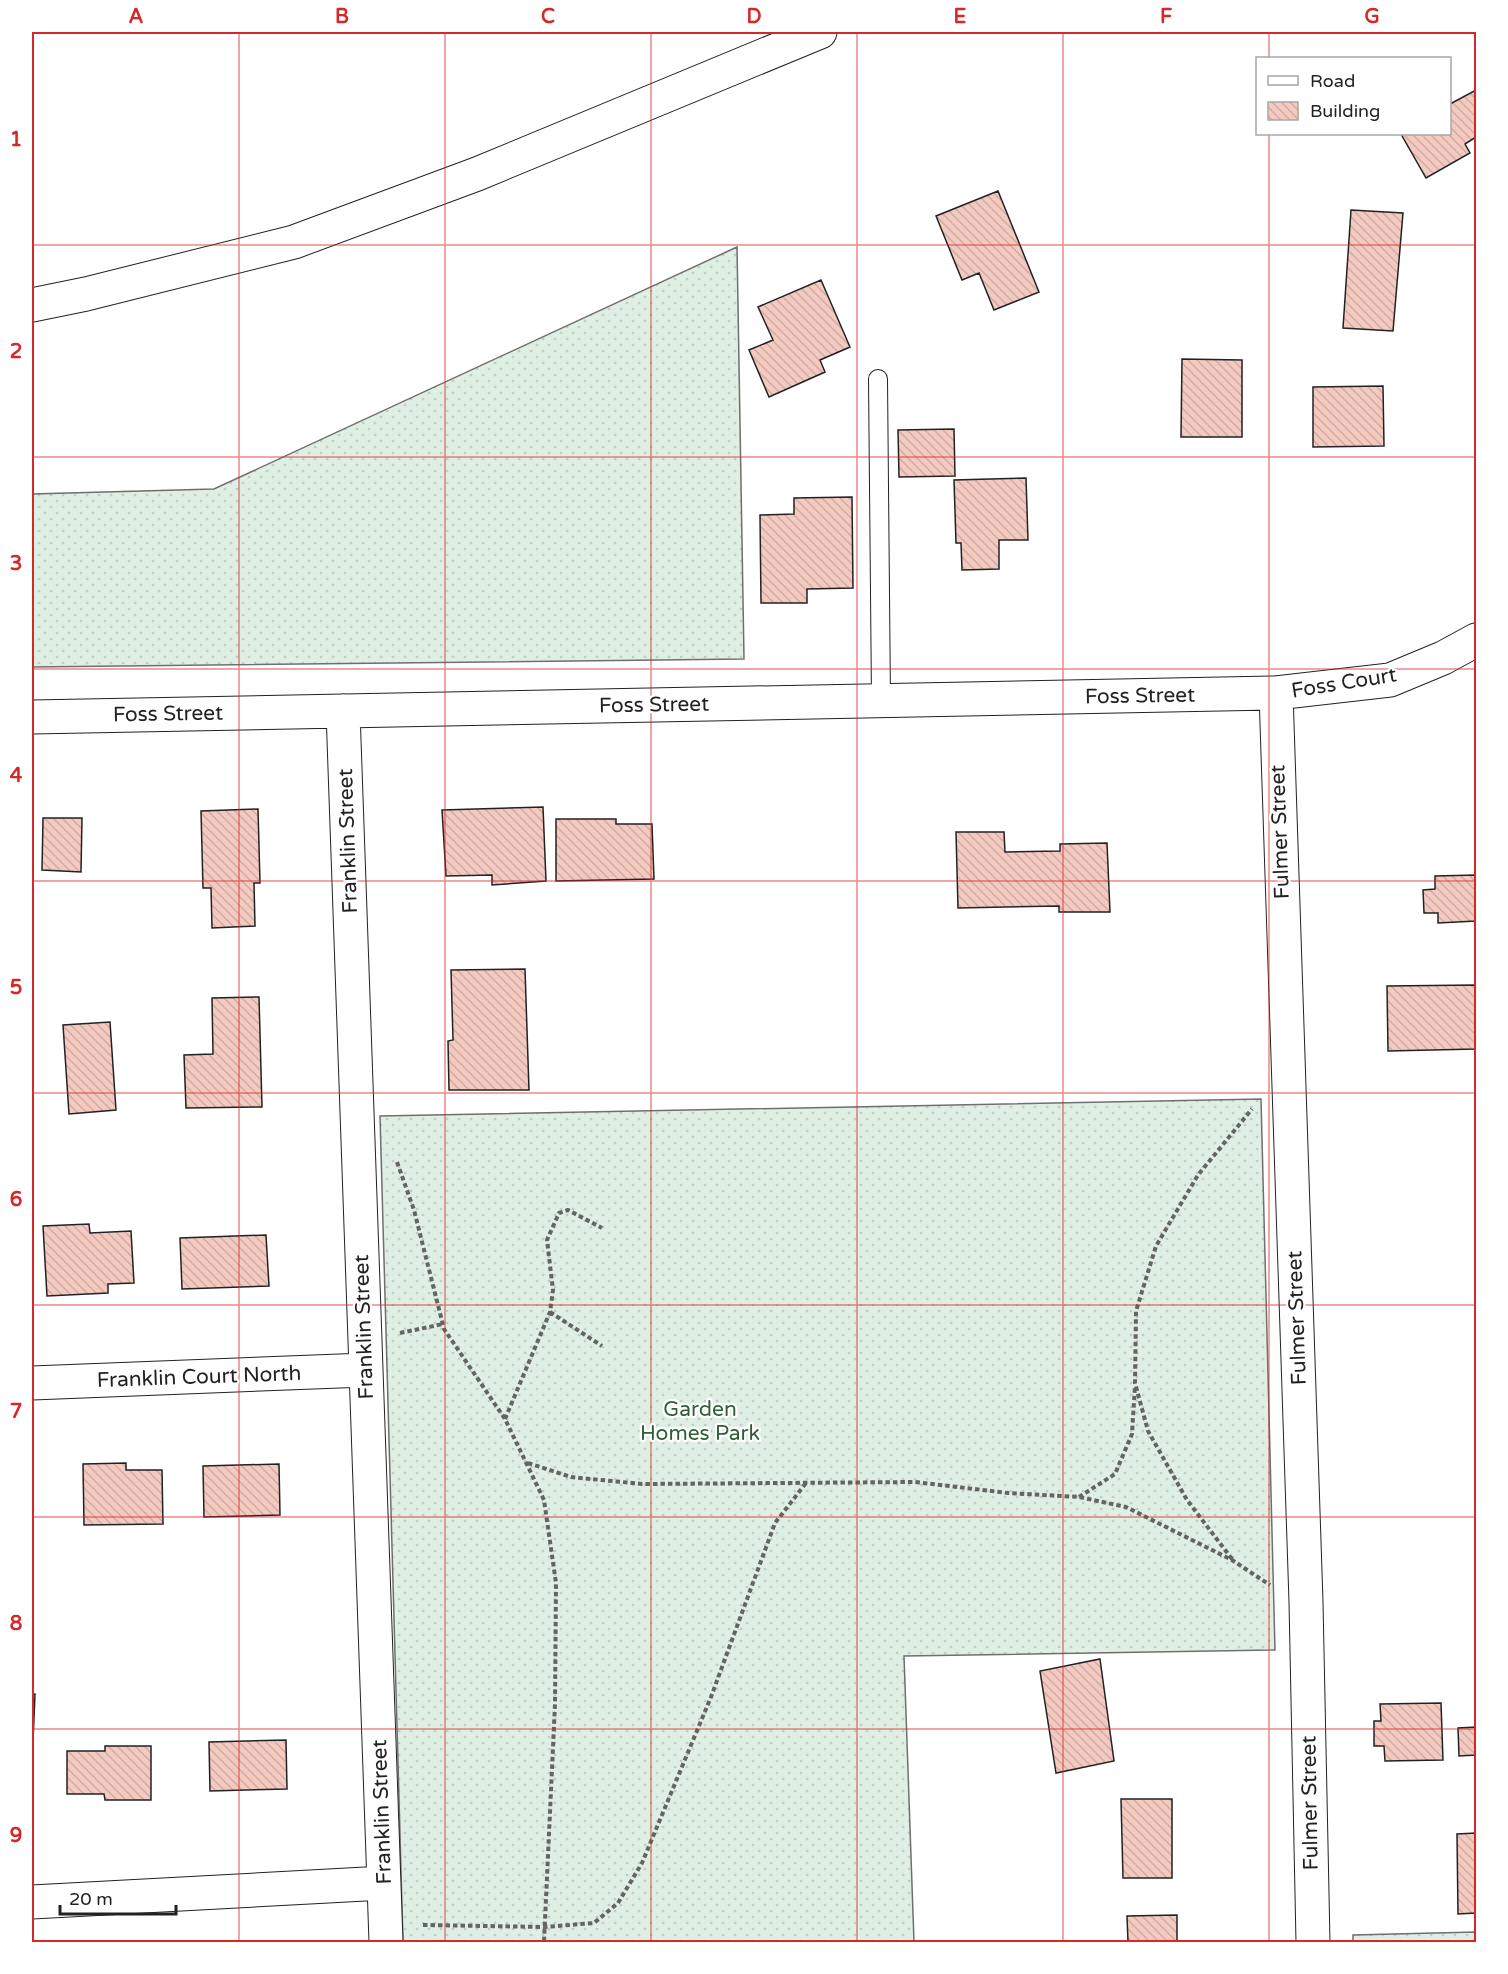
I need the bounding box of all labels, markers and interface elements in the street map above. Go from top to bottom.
text: A [129,5,144,29]
text: B [335,5,349,29]
text: C [541,5,555,29]
text: D [746,5,762,29]
text: E [954,5,967,29]
text: F [1160,5,1172,29]
text: G [1364,5,1380,29]
legend [1256,57,1451,135]
text: Road [1310,70,1355,92]
text: Building [1310,100,1380,122]
text: 1 [10,128,22,152]
text: 2 [10,340,22,364]
text: 3 [10,552,22,576]
street label: Foss Court [1290,662,1398,704]
street label: Foss Street [1085,683,1195,709]
street label: Foss Street [599,692,709,718]
street label: Foss Street [113,701,223,727]
text: 4 [10,764,23,788]
street label: Fulmer Street [1265,764,1295,900]
street label: Franklin Street [333,768,363,914]
text: 5 [10,976,22,1000]
text: 6 [10,1188,22,1212]
street label: Fulmer Street [1282,1250,1312,1386]
street label: Franklin Street [349,1254,379,1400]
street label: Franklin Court North [96,1361,302,1393]
park label: Garden Homes Park [640,1397,760,1446]
text: 7 [10,1400,22,1424]
text: 8 [10,1612,22,1636]
street label: Fulmer Street [1296,1735,1324,1871]
street label: Franklin Street [367,1739,397,1885]
text: 9 [10,1824,22,1848]
scale bar [60,1878,176,1916]
text: 20 m [69,1888,113,1910]

